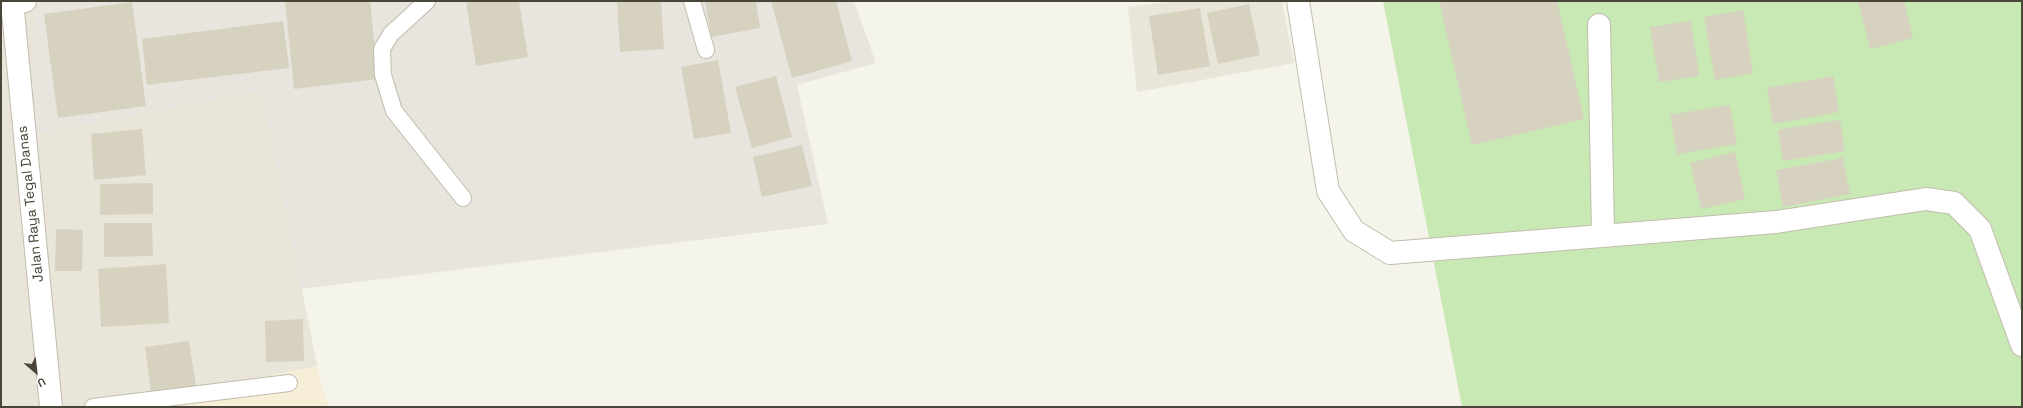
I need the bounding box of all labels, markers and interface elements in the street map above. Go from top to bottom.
street label: Jalan Raya Tegal Danas [14,125,48,283]
north arrow [16,352,56,392]
text: U [35,375,48,391]

